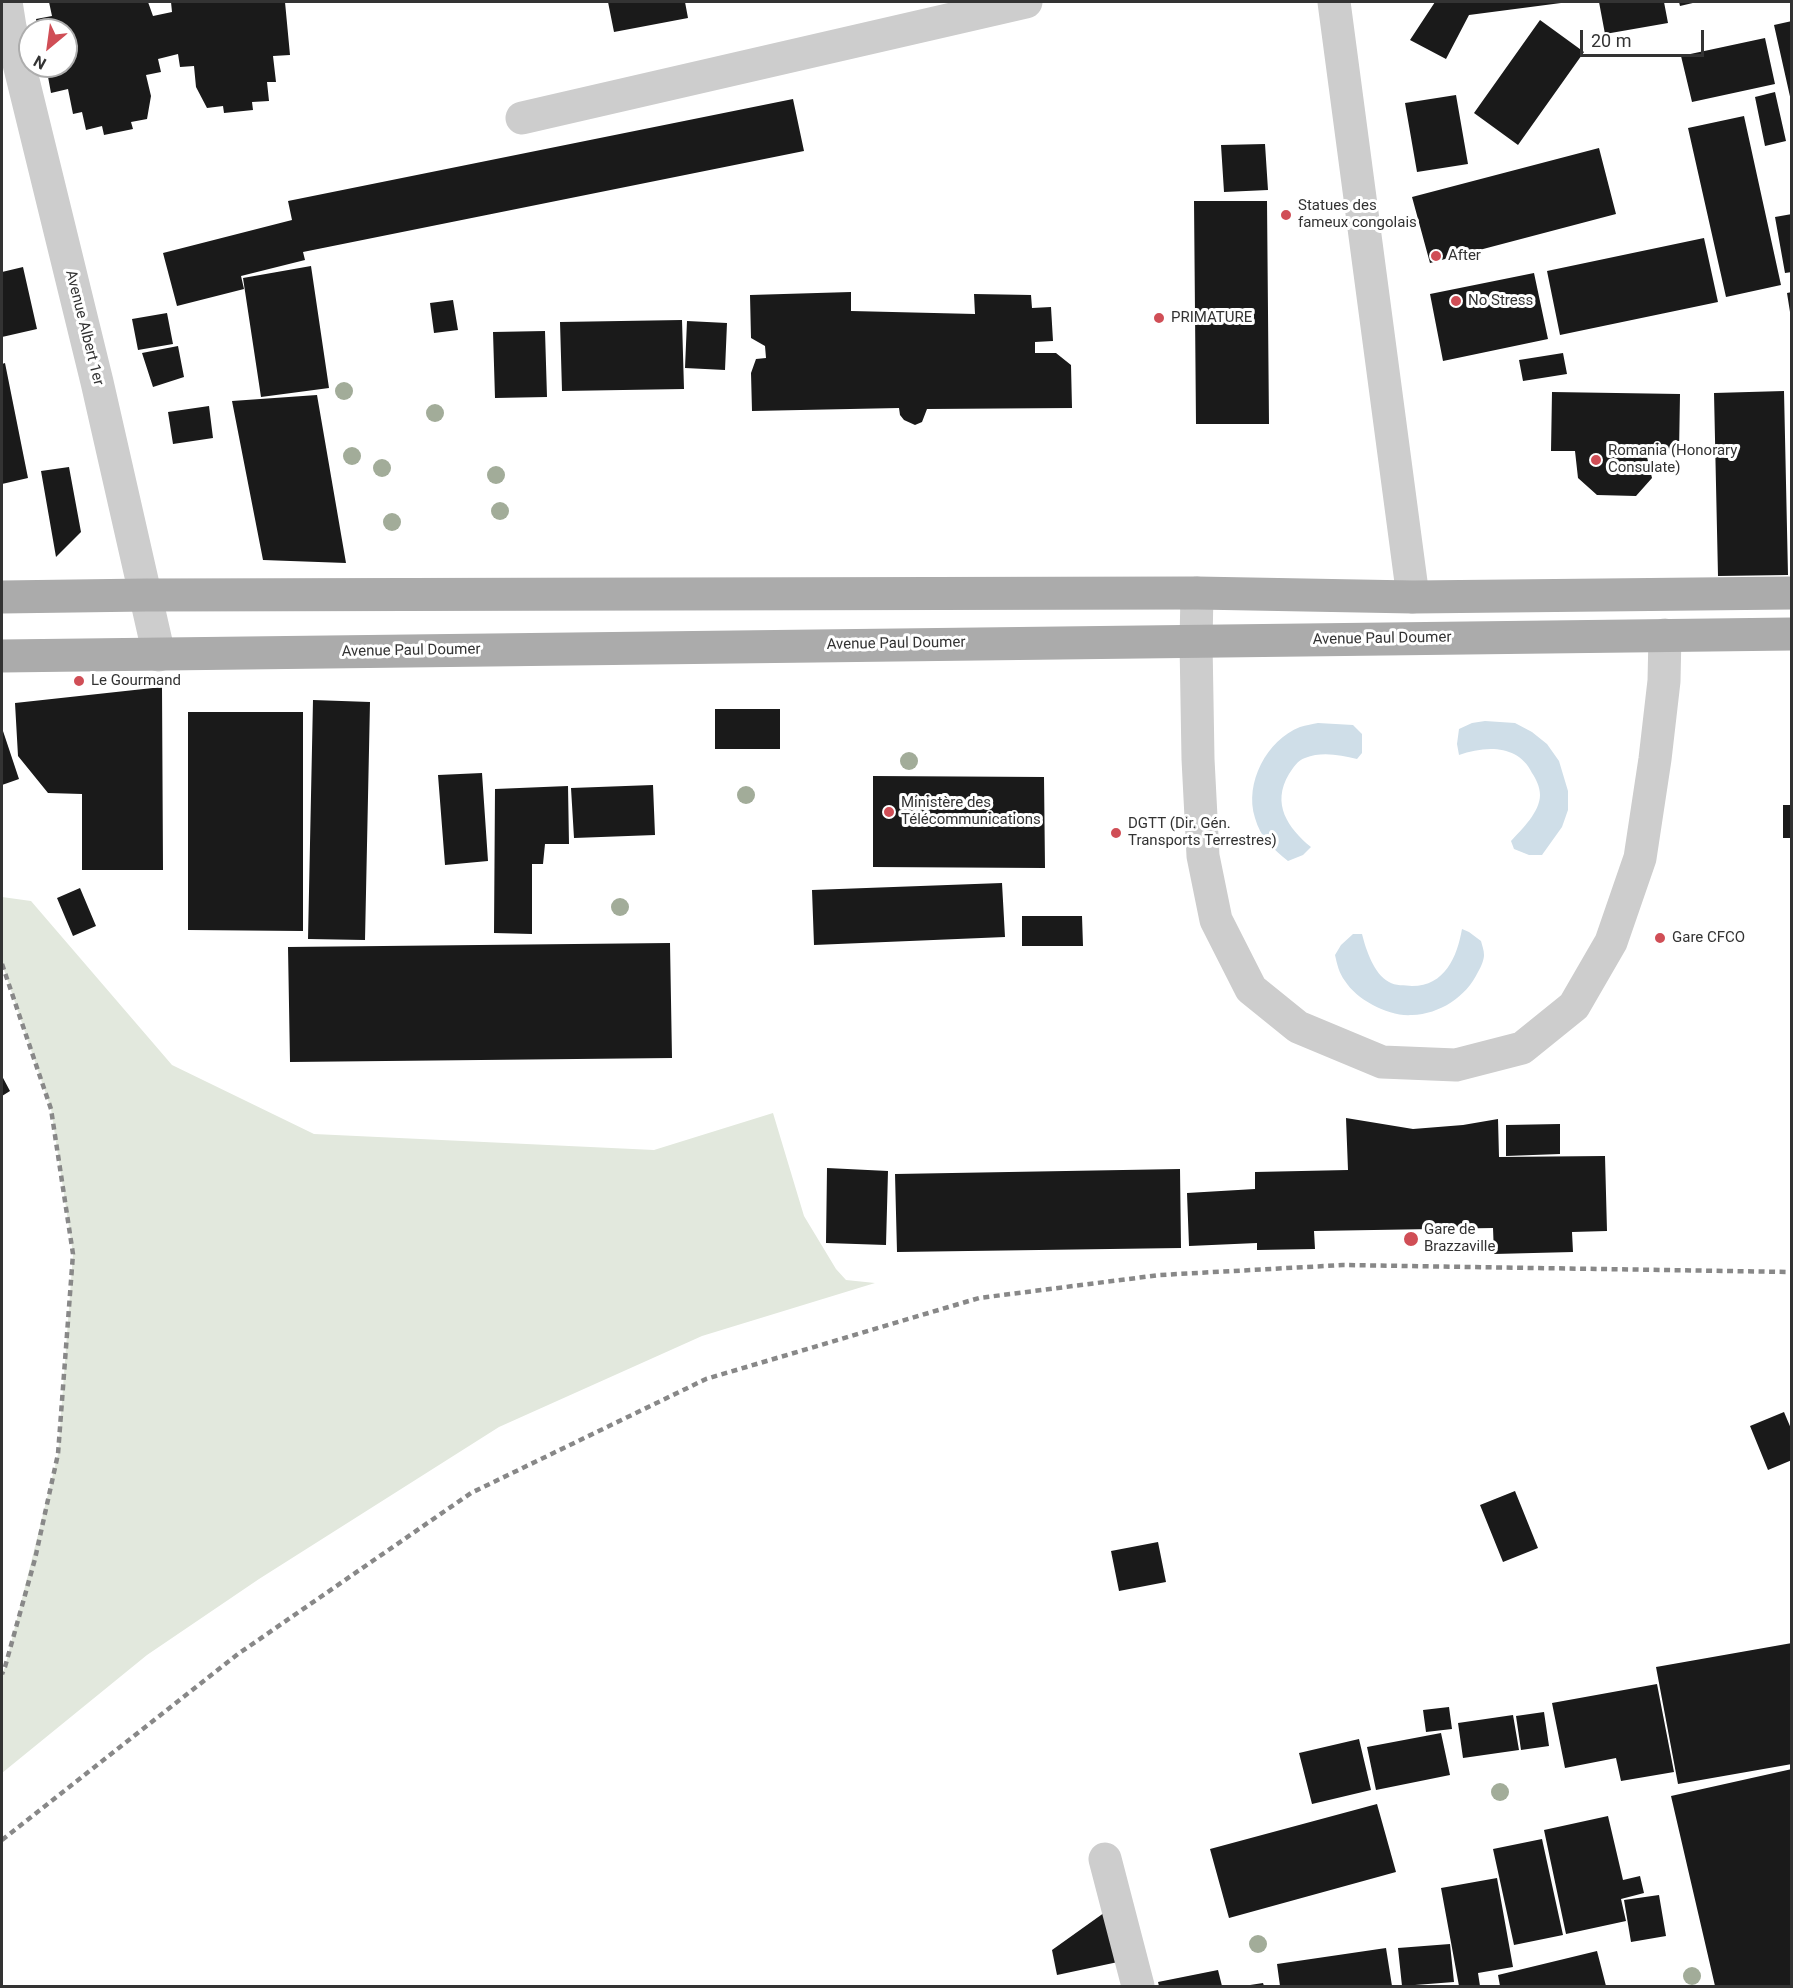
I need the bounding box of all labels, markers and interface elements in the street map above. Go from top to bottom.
north arrow [18,18,78,78]
scale bar [1583,18,1708,56]
text: 20 m [1591,30,1631,51]
text: N [30,51,50,73]
place label: Statues des fameux congolais [1298,197,1417,232]
marker: Statues des fameux congolais [1279,208,1293,222]
place label: After [1448,247,1481,265]
marker: After [1429,249,1443,263]
street label: Avenue Albert 1er [61,269,107,387]
place label: No Stress [1468,292,1533,310]
marker: No Stress [1449,294,1463,308]
place label: PRIMATURE [1171,309,1252,327]
marker: PRIMATURE [1152,311,1166,325]
place label: Romania (Honorary Consulate) [1608,442,1737,477]
marker: Romania (Honorary Consulate) [1589,453,1603,467]
street label: Avenue Paul Doumer [1312,629,1452,649]
street label: Avenue Paul Doumer [826,634,966,654]
street label: Avenue Paul Doumer [341,641,481,661]
place label: Le Gourmand [91,672,181,690]
marker: Le Gourmand [72,674,86,688]
place label: Ministère des Télécommunications [901,794,1041,829]
marker: Ministère des Télécommunications [882,805,896,819]
place label: DGTT (Dir. Gén. Transports Terrestres) [1128,815,1277,850]
marker: DGTT (Dir. Gén. Transports Terrestres) [1109,826,1123,840]
place label: Gare CFCO [1672,929,1745,947]
marker: Gare CFCO [1653,931,1667,945]
place label: Gare de Brazzaville [1424,1221,1495,1256]
marker: Gare de Brazzaville [1402,1230,1420,1248]

